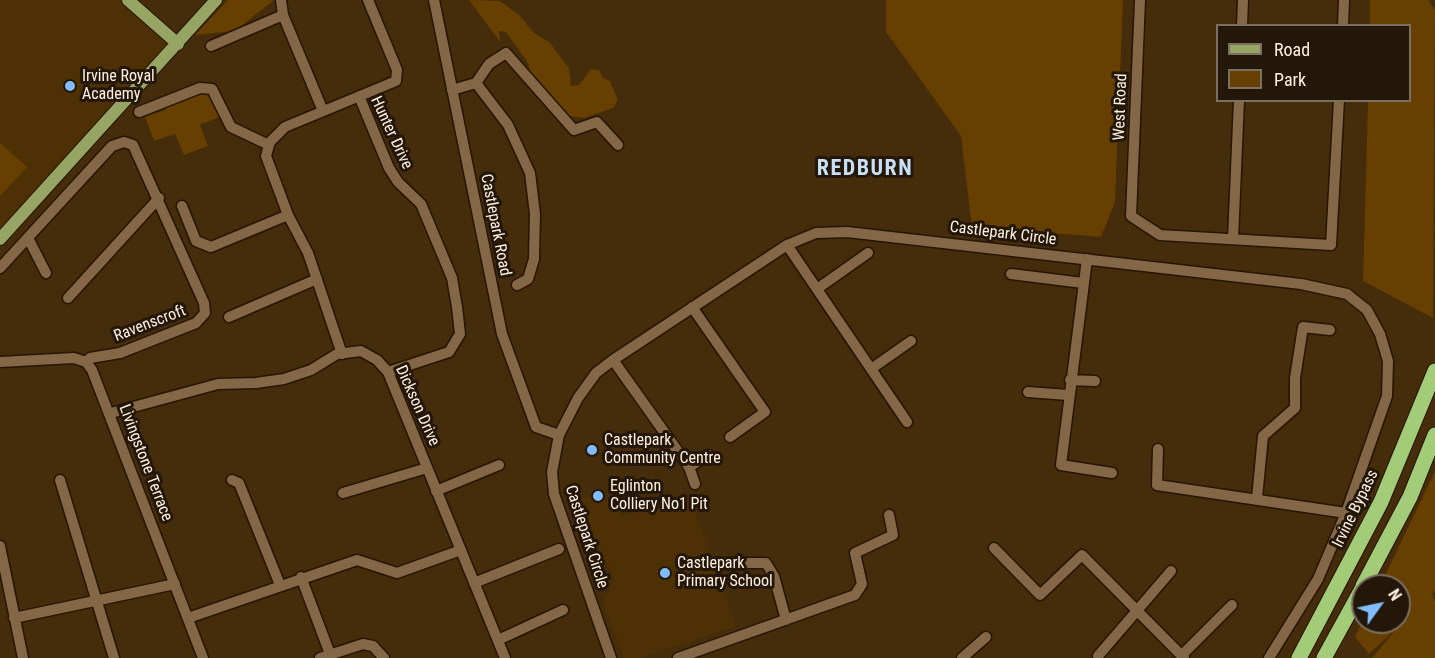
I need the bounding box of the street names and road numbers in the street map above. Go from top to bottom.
street label: West Road [1110,73,1132,141]
street label: Hunter Drive [366,94,416,172]
street label: Castlepark Road [476,172,514,278]
street label: Castlepark Circle [949,218,1057,250]
street label: Ravenscroft [111,302,189,346]
street label: Dickson Drive [391,363,443,449]
street label: Livingstone Terrace [114,402,176,524]
street label: Irvine Bypass [1329,467,1383,551]
street label: Castlepark Circle [560,483,612,591]

